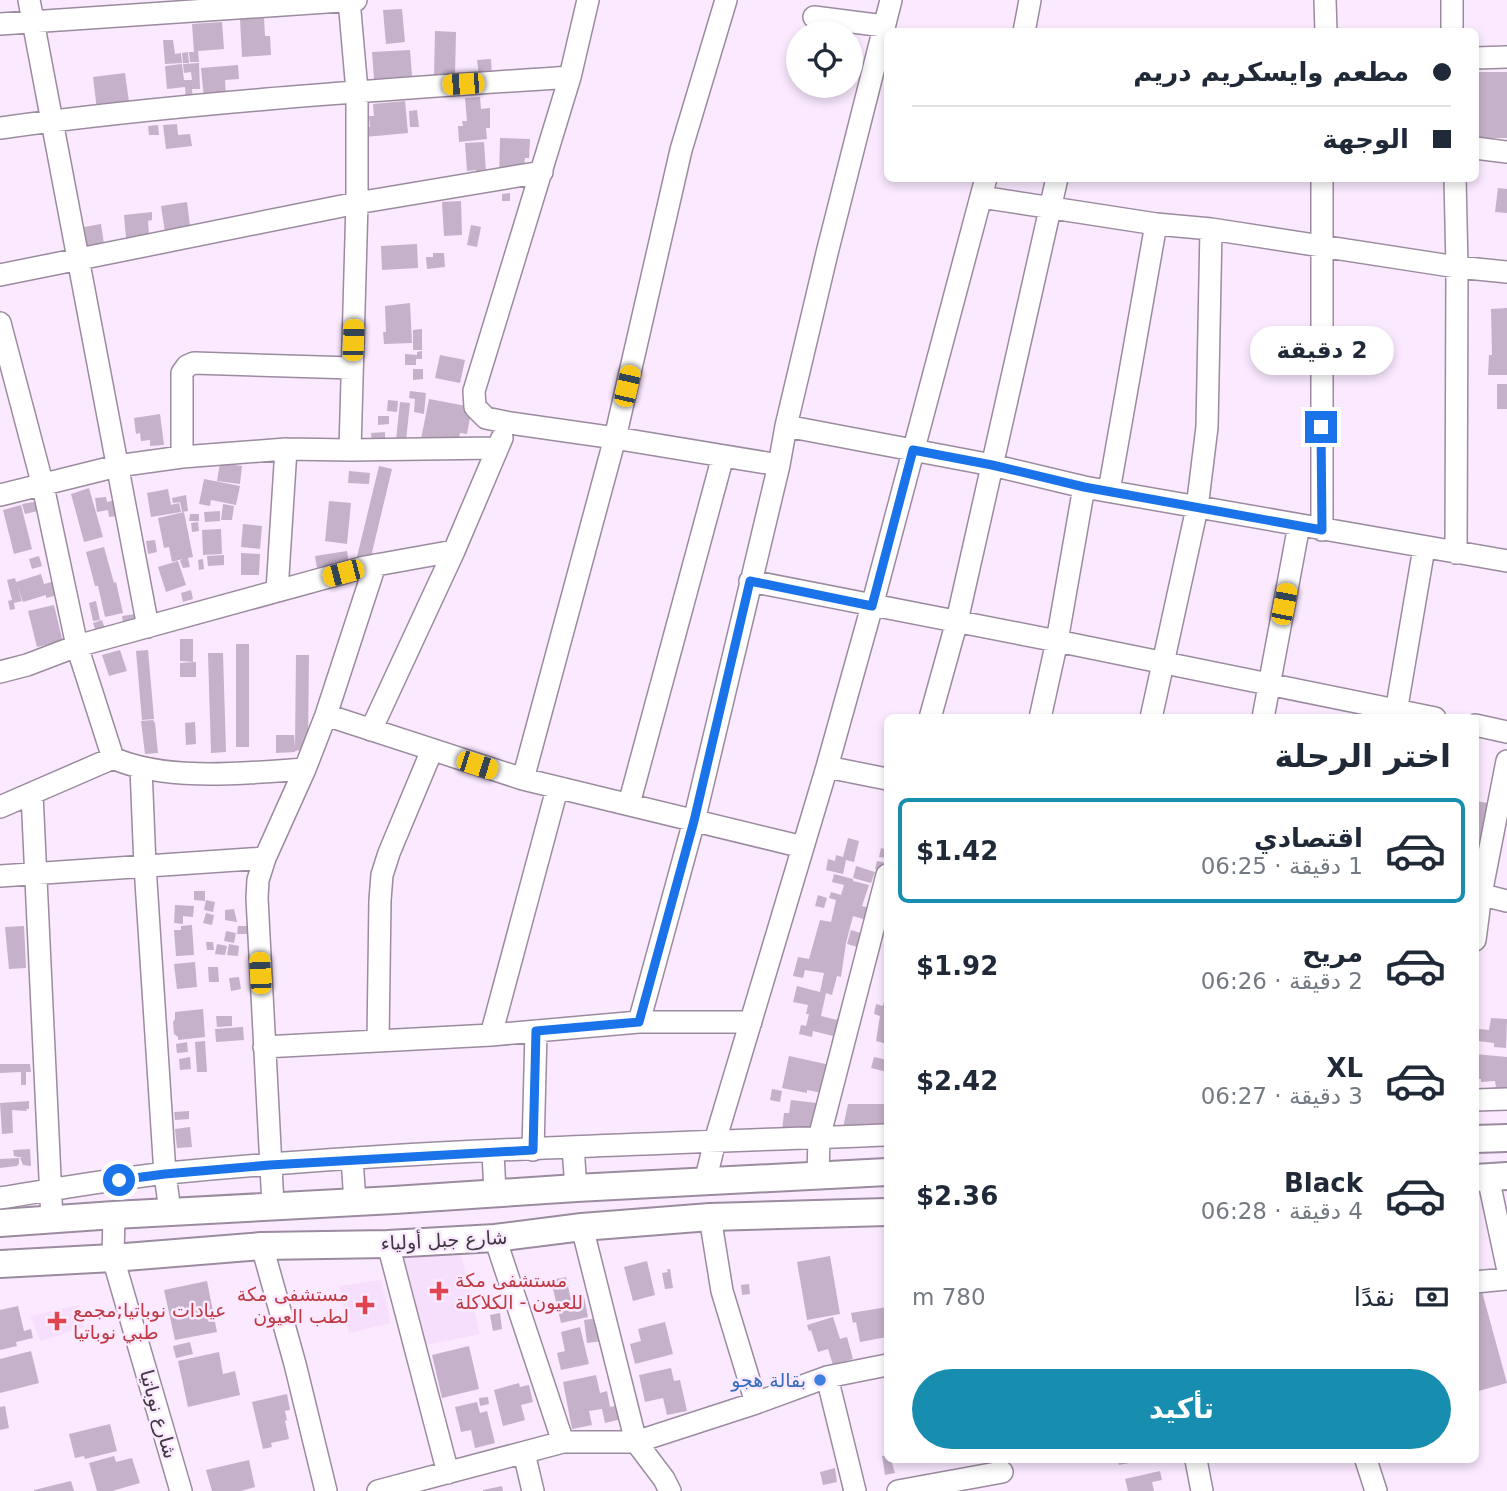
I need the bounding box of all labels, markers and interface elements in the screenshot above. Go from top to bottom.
map controls [786,21,863,98]
button: locate [786,21,863,98]
text: مطعم وايسكريم دريم [1133,57,1409,87]
car [442,72,485,96]
text: الوجهة [1322,124,1409,154]
car [342,319,365,361]
callout: 2 دقيقة [1249,326,1393,374]
text: 2 دقيقة [1277,337,1367,363]
car [613,363,642,409]
route end [1305,411,1337,443]
car [320,557,367,589]
car [1270,581,1299,627]
text: اختر الرحلة [1274,737,1451,775]
car [454,749,501,781]
icon: car [1384,819,1447,882]
text: اقتصادي [1254,823,1363,853]
text: $1.42 [916,836,998,866]
text: 1 دقيقة · 06:25 [1201,853,1363,879]
icon: car [1384,934,1447,997]
text: مريح [1302,938,1363,968]
car [249,951,272,995]
text: $1.92 [916,951,998,981]
text: 2 دقيقة · 06:26 [1201,968,1363,994]
icon: car [1384,1049,1447,1112]
text: XL [1326,1053,1363,1083]
text: $2.42 [916,1066,998,1096]
text: 3 دقيقة · 06:27 [1201,1083,1363,1109]
route start [103,1164,135,1196]
icon: car [1384,1164,1447,1227]
text: Black [1284,1168,1363,1198]
text: $2.36 [916,1181,998,1211]
text: 4 دقيقة · 06:28 [1201,1198,1363,1224]
street label: شارع جبل أولياء [380,1225,508,1255]
place label: مستشفى مكة للعيون - الكلاكلة [455,1269,583,1314]
icon: cash [1413,1278,1451,1316]
marker: مستشفى مكة للعيون - الكلاكلة [429,1281,449,1301]
text: نقدًا [1354,1282,1395,1312]
place label: مستشفى مكة لطب العيون [237,1283,349,1328]
text: 780 m [912,1284,986,1310]
marker: مستشفى مكة لطب العيون [355,1295,375,1315]
place label: عيادات نوباتيا;مجمع طبي نوباتيا [73,1299,226,1344]
marker: عيادات نوباتيا;مجمع طبي نوباتيا [47,1311,67,1331]
street label: شارع نوباتيا [135,1367,182,1461]
place label: بقالة هجو [730,1369,806,1392]
button: تأكيد [912,1369,1451,1449]
marker: بقالة هجو [812,1372,828,1388]

